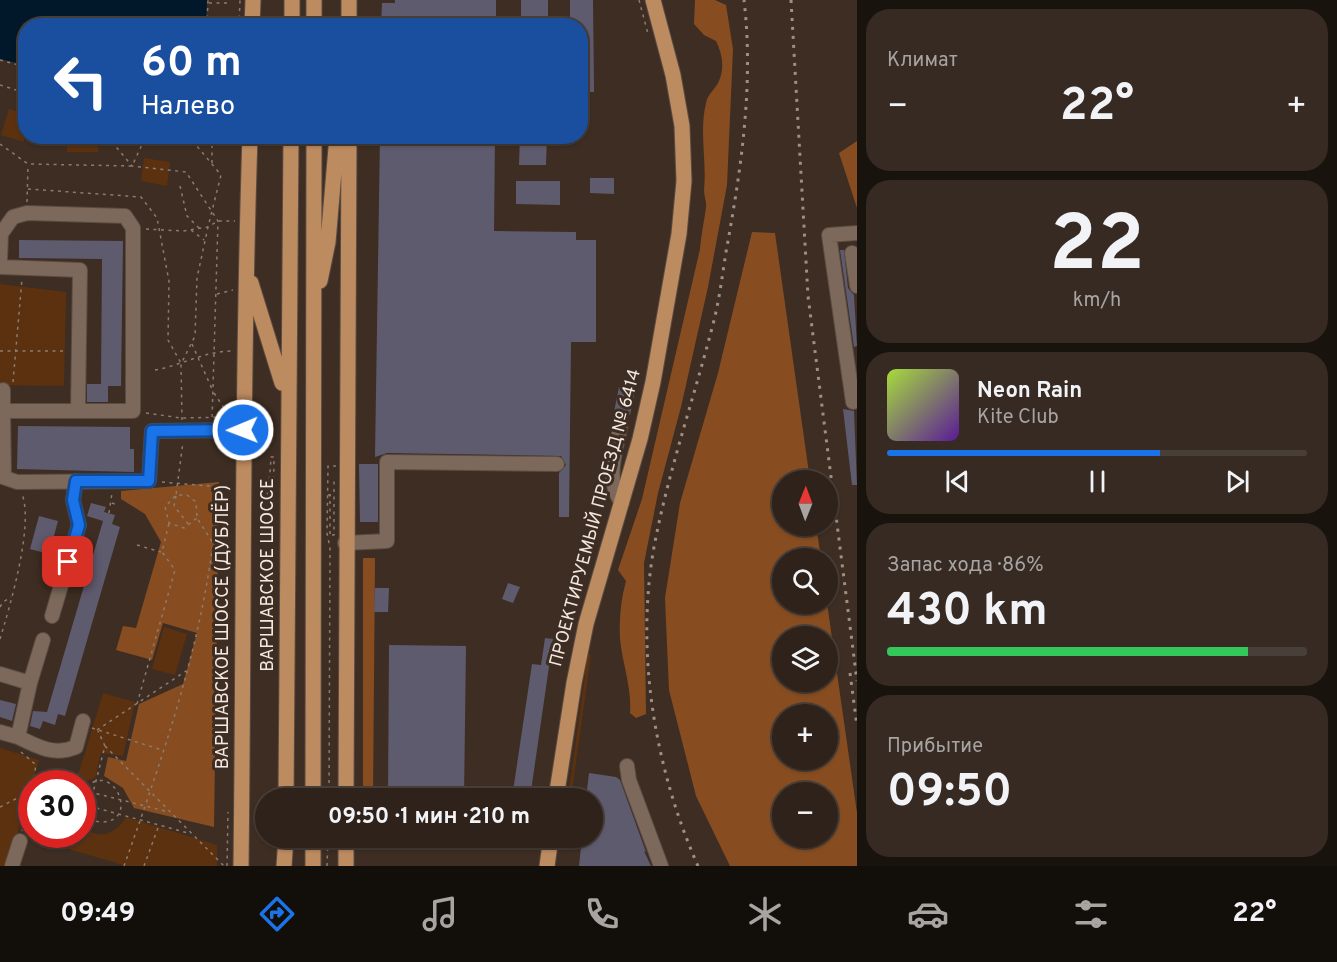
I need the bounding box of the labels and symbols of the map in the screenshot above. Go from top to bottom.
street label: ПРОЕКТИРУЕМЫЙ ПРОЕЗД № 6414 [543,366,647,669]
position arrow [211,398,275,462]
north arrow [772,470,838,536]
street label: ВАРШАВСКОЕ ШОССЕ [257,478,280,672]
street label: ВАРШАВСКОЕ ШОССЕ (ДУБЛЁР) [210,485,235,769]
pin [42,536,93,587]
speed limit sign: 30 [18,770,96,848]

